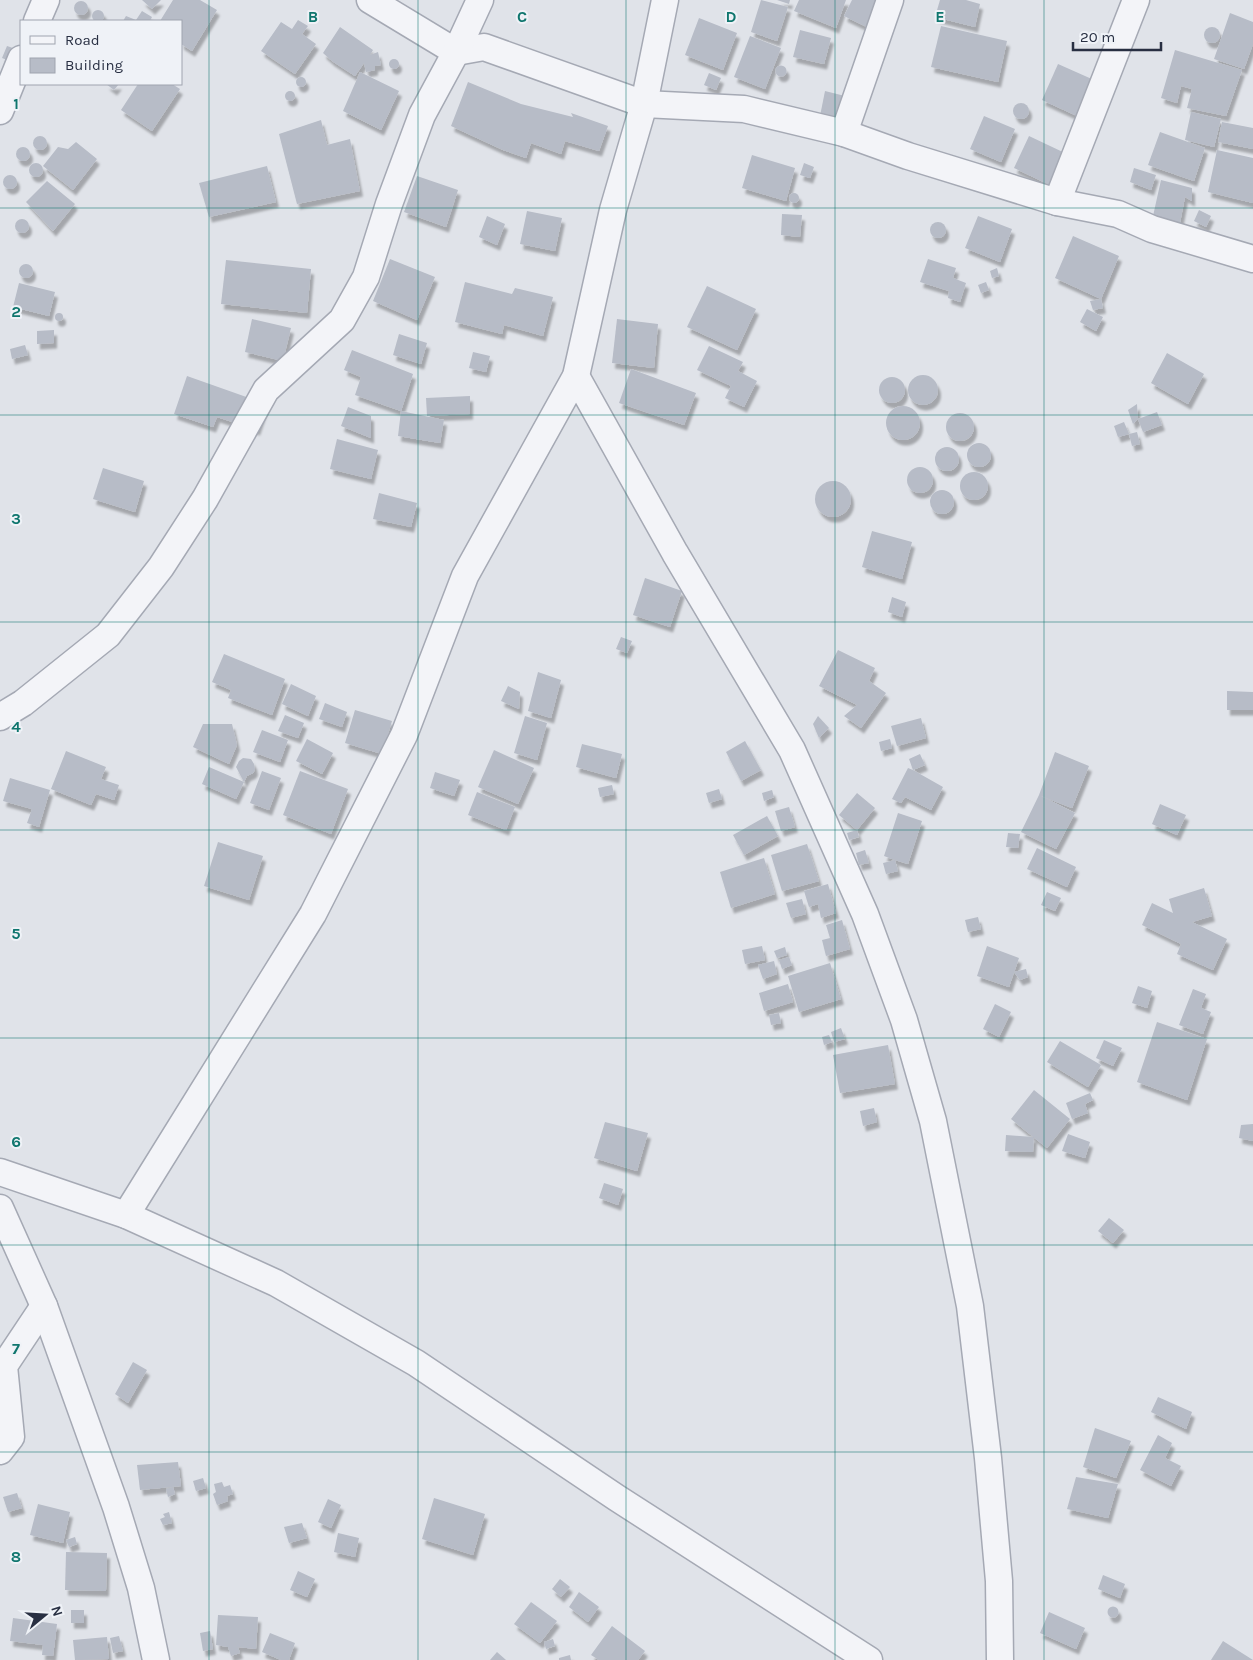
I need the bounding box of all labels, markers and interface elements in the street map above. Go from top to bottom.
text: B [308,7,318,26]
text: C [517,7,527,26]
text: D [726,7,737,26]
text: E [935,7,945,26]
legend [20,20,182,85]
scale bar [1073,20,1160,52]
text: 20 m [1080,28,1115,46]
text: Road [65,31,100,49]
text: Building [65,56,123,74]
text: 1 [13,94,19,113]
text: 2 [11,302,21,321]
text: 3 [11,509,21,528]
text: 4 [11,717,21,736]
text: 5 [11,924,21,943]
text: 6 [11,1132,21,1151]
text: 7 [12,1339,20,1358]
text: 8 [11,1547,21,1566]
north arrow [20,1590,70,1640]
text: N [47,1604,67,1619]

